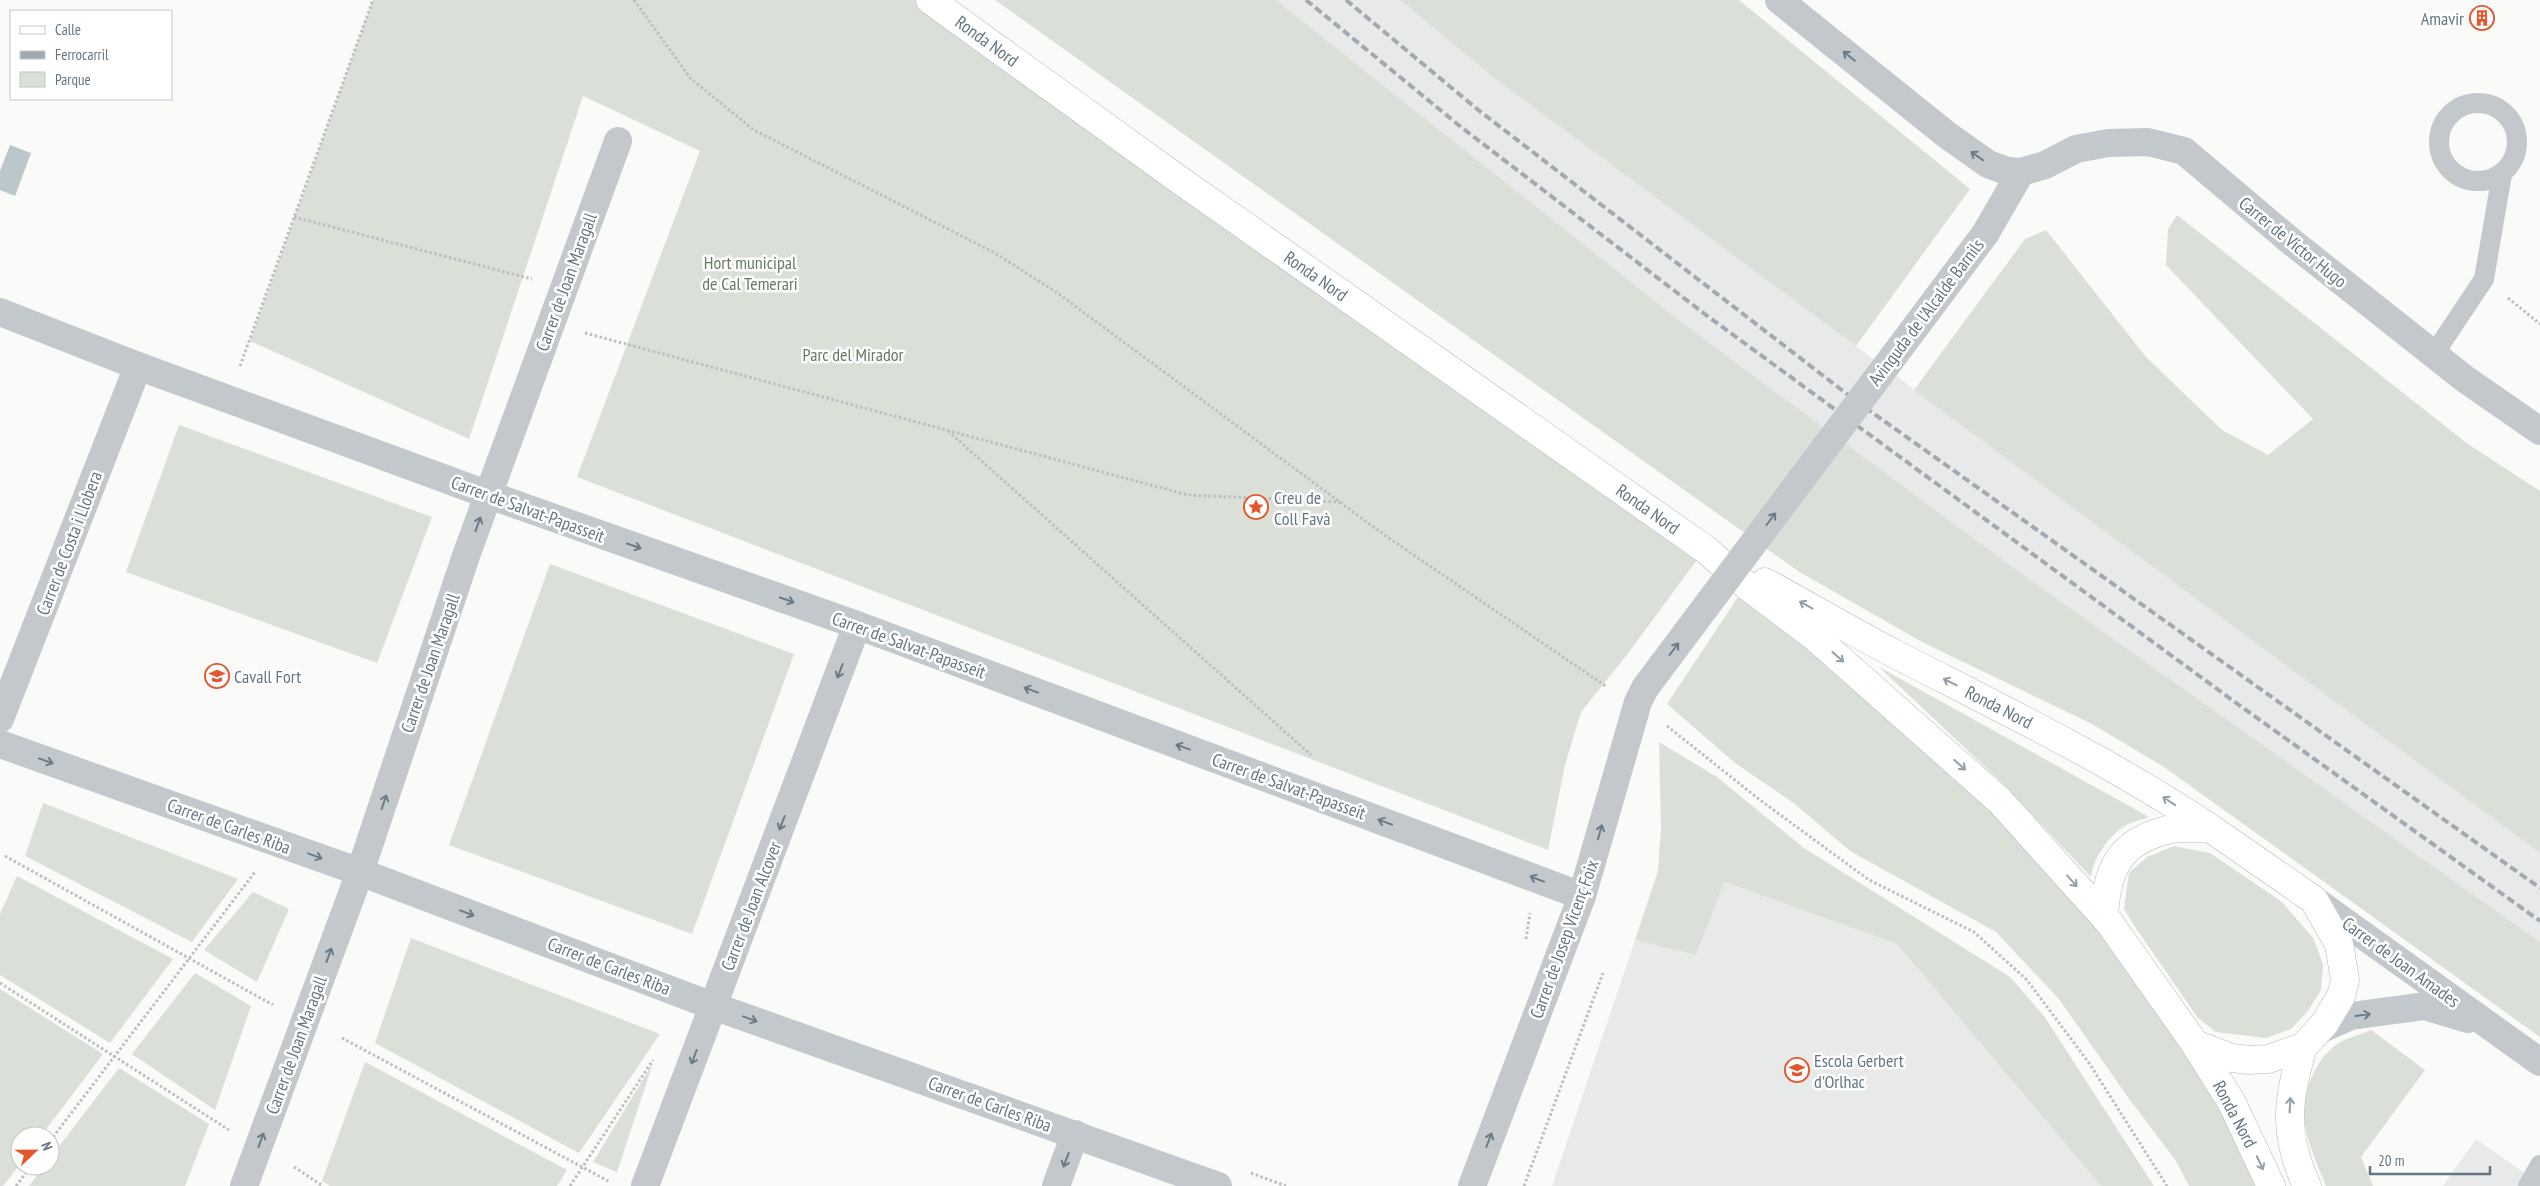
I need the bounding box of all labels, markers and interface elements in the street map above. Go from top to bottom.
building icon: Amavir [2469,5,2495,31]
place label: Amavir [2421,7,2464,30]
legend [10,10,172,100]
street label: Ronda Nord [951,10,1023,72]
text: Calle [55,20,81,39]
text: Ferrocarril [55,45,109,64]
one-way arrow [1842,50,1855,61]
text: Parque [55,70,91,89]
one-way arrow [1970,151,1984,161]
street label: Carrer de Víctor Hugo [2234,191,2352,293]
street label: Carrer de Joan Maragall [530,209,602,354]
street label: Avinguda de l'Alcalde Barnils [1863,234,1989,390]
street label: Ronda Nord [1280,246,1352,306]
park label: Hort municipal de Cal Temerari [702,251,798,295]
park label: Parc del Mirador [803,343,904,366]
street label: Carrer de Costa i Llobera [31,468,107,618]
street label: Carrer de Salvat-Papasseit [448,471,608,547]
street label: Ronda Nord [1612,479,1684,539]
place label: Creu de Coll Favà [1274,486,1331,530]
place icon: Creu de Coll Favà [1243,494,1269,520]
one-way arrow [1766,513,1777,526]
one-way arrow [474,517,483,533]
one-way arrow [625,542,641,552]
street label: Carrer de Joan Maragall [395,590,465,736]
one-way arrow [779,596,794,605]
one-way arrow [1799,600,1814,610]
street label: Carrer de Salvat-Papasseit [829,607,989,683]
one-way arrow [1669,642,1679,656]
one-way arrow [1831,651,1844,663]
one-way arrow [835,662,844,678]
school or university icon: Cavall Fort [204,663,230,689]
place label: Cavall Fort [234,665,301,688]
one-way arrow [1942,677,1957,687]
street label: Ronda Nord [1961,680,2037,734]
one-way arrow [1024,685,1039,694]
one-way arrow [1176,742,1191,751]
street label: Carrer de Salvat-Papasseit [1209,748,1369,824]
one-way arrow [38,757,53,766]
one-way arrow [1953,759,1966,770]
street label: Carrer de Carles Riba [164,793,294,859]
one-way arrow [380,795,389,810]
one-way arrow [2163,796,2177,806]
one-way arrow [777,814,786,830]
one-way arrow [1377,817,1393,826]
one-way arrow [1596,825,1606,841]
street label: Carrer de Joan Alcover [716,838,786,974]
one-way arrow [306,852,322,861]
street label: Carrer de Josep Vicenç Foix [1525,856,1604,1022]
one-way arrow [1530,874,1545,883]
one-way arrow [2066,875,2078,888]
one-way arrow [459,908,474,918]
street label: Carrer de Joan Amades [2338,912,2464,1012]
street label: Carrer de Carles Riba [544,932,674,1000]
one-way arrow [325,948,334,963]
street label: Carrer de Joan Maragall [260,972,332,1117]
one-way arrow [2354,1009,2370,1019]
one-way arrow [742,1015,757,1024]
one-way arrow [689,1048,698,1064]
place label: Escola Gerbert d'Orlhac [1814,1049,1904,1093]
school or university icon: Escola Gerbert d'Orlhac [1784,1057,1810,1083]
street label: Carrer de Carles Riba [925,1071,1055,1137]
street label: Ronda Nord [2208,1077,2262,1151]
one-way arrow [2285,1097,2294,1113]
north arrow [10,1126,60,1176]
one-way arrow [257,1133,266,1149]
one-way arrow [1485,1133,1494,1149]
text: N [37,1139,57,1153]
scale bar [2370,1144,2490,1176]
text: 20 m [2378,1151,2404,1170]
one-way arrow [1060,1152,1070,1167]
one-way arrow [2256,1155,2266,1170]

